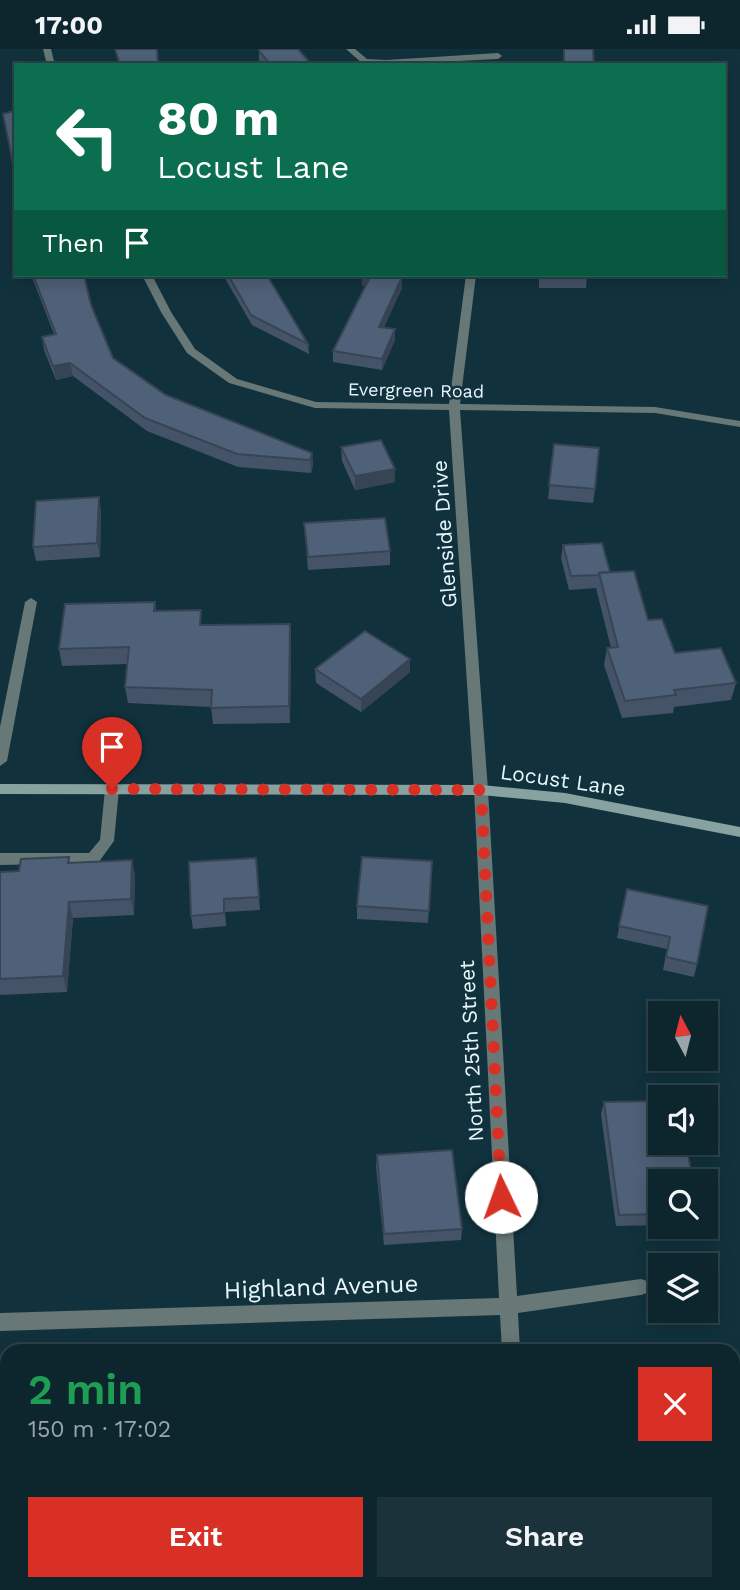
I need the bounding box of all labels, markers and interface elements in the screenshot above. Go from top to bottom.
text: 17:00 [35,10,103,40]
text: 80 m [157,89,279,147]
icon: left [42,91,133,182]
text: Locust Lane [157,148,349,186]
icon: arrive [118,224,156,262]
text: Then [42,228,104,258]
street label: Evergreen Road [348,378,484,402]
street label: Glenside Drive [426,459,462,609]
pin [82,717,142,789]
icon: arrive [93,728,131,766]
street label: Locust Lane [499,759,627,801]
street label: North 25th Street [454,960,488,1142]
north arrow [648,1001,718,1071]
map controls [648,1001,718,1323]
button: sound [648,1085,718,1155]
position arrow [464,1160,538,1234]
button: search [648,1169,718,1239]
button: layers [648,1253,718,1323]
street label: Highland Avenue [223,1270,419,1304]
text: 2 min [28,1365,143,1414]
button: close [638,1367,712,1441]
text: 150 m · 17:02 [28,1416,171,1443]
button: Exit [28,1497,363,1577]
button: Share [377,1497,712,1577]

